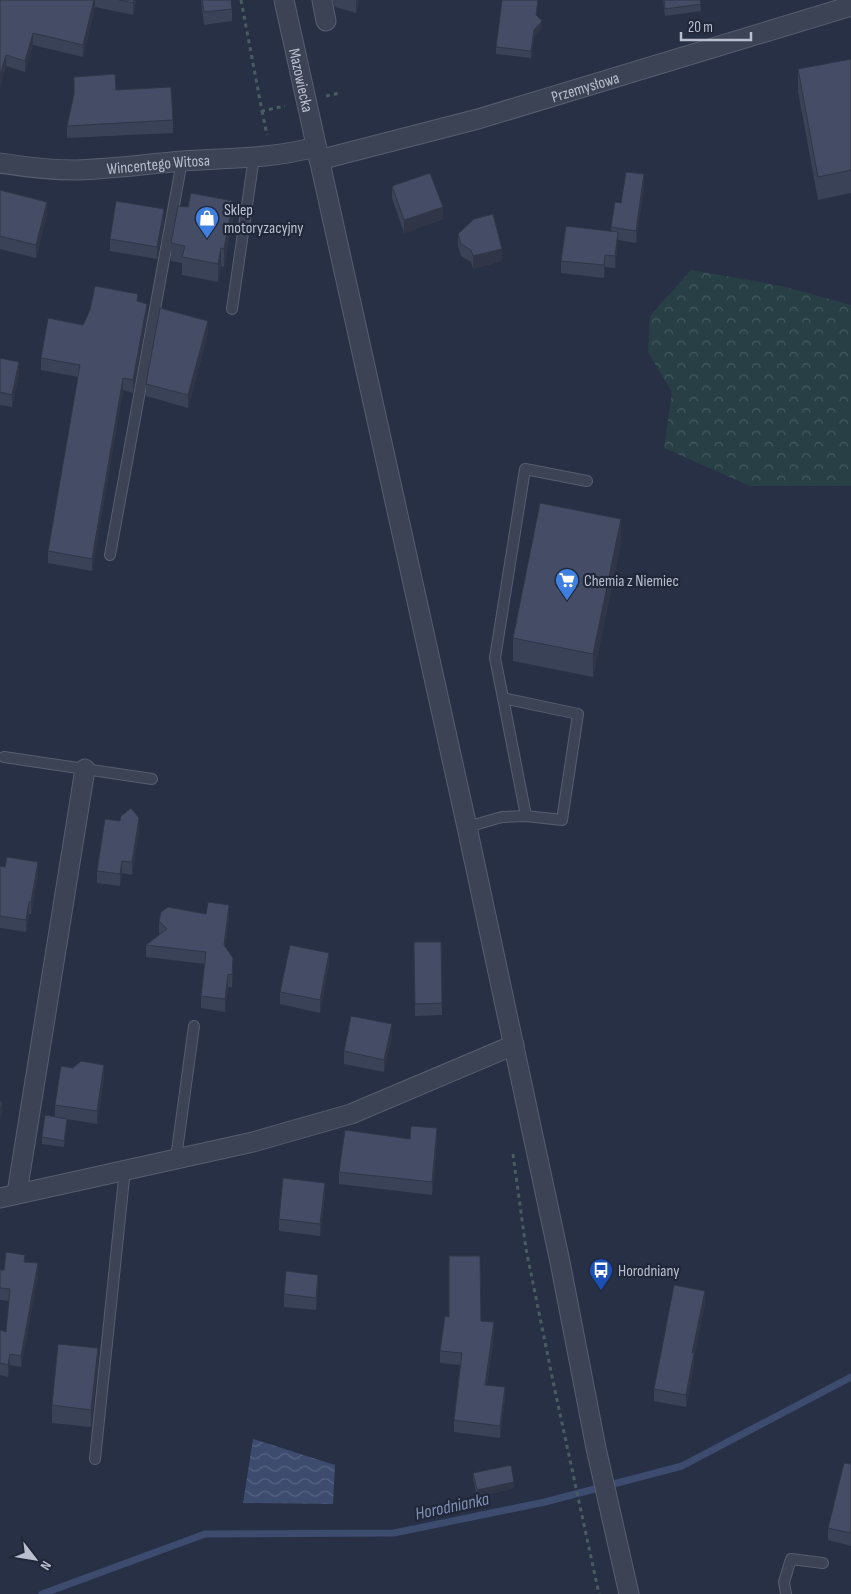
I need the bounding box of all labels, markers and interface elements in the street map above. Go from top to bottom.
scale bar [681,10,751,42]
text: 20 m [688,18,713,37]
street label: Mazowiecka [284,47,317,114]
street label: Przemysłowa [549,69,622,107]
street label: Wincentego Witosa [106,152,210,179]
place label: Sklep motoryzacyjny [224,201,304,238]
shop icon: Sklep motoryzacyjny [194,205,220,239]
supermarket icon: Chemia z Niemiec [554,567,580,601]
place label: Chemia z Niemiec [584,572,679,591]
bus stop icon: Horodniany [588,1257,614,1291]
place label: Horodniany [618,1262,679,1281]
water label: Horodnianka [413,1488,492,1525]
north arrow [10,1534,60,1584]
text: N [37,1558,55,1573]

